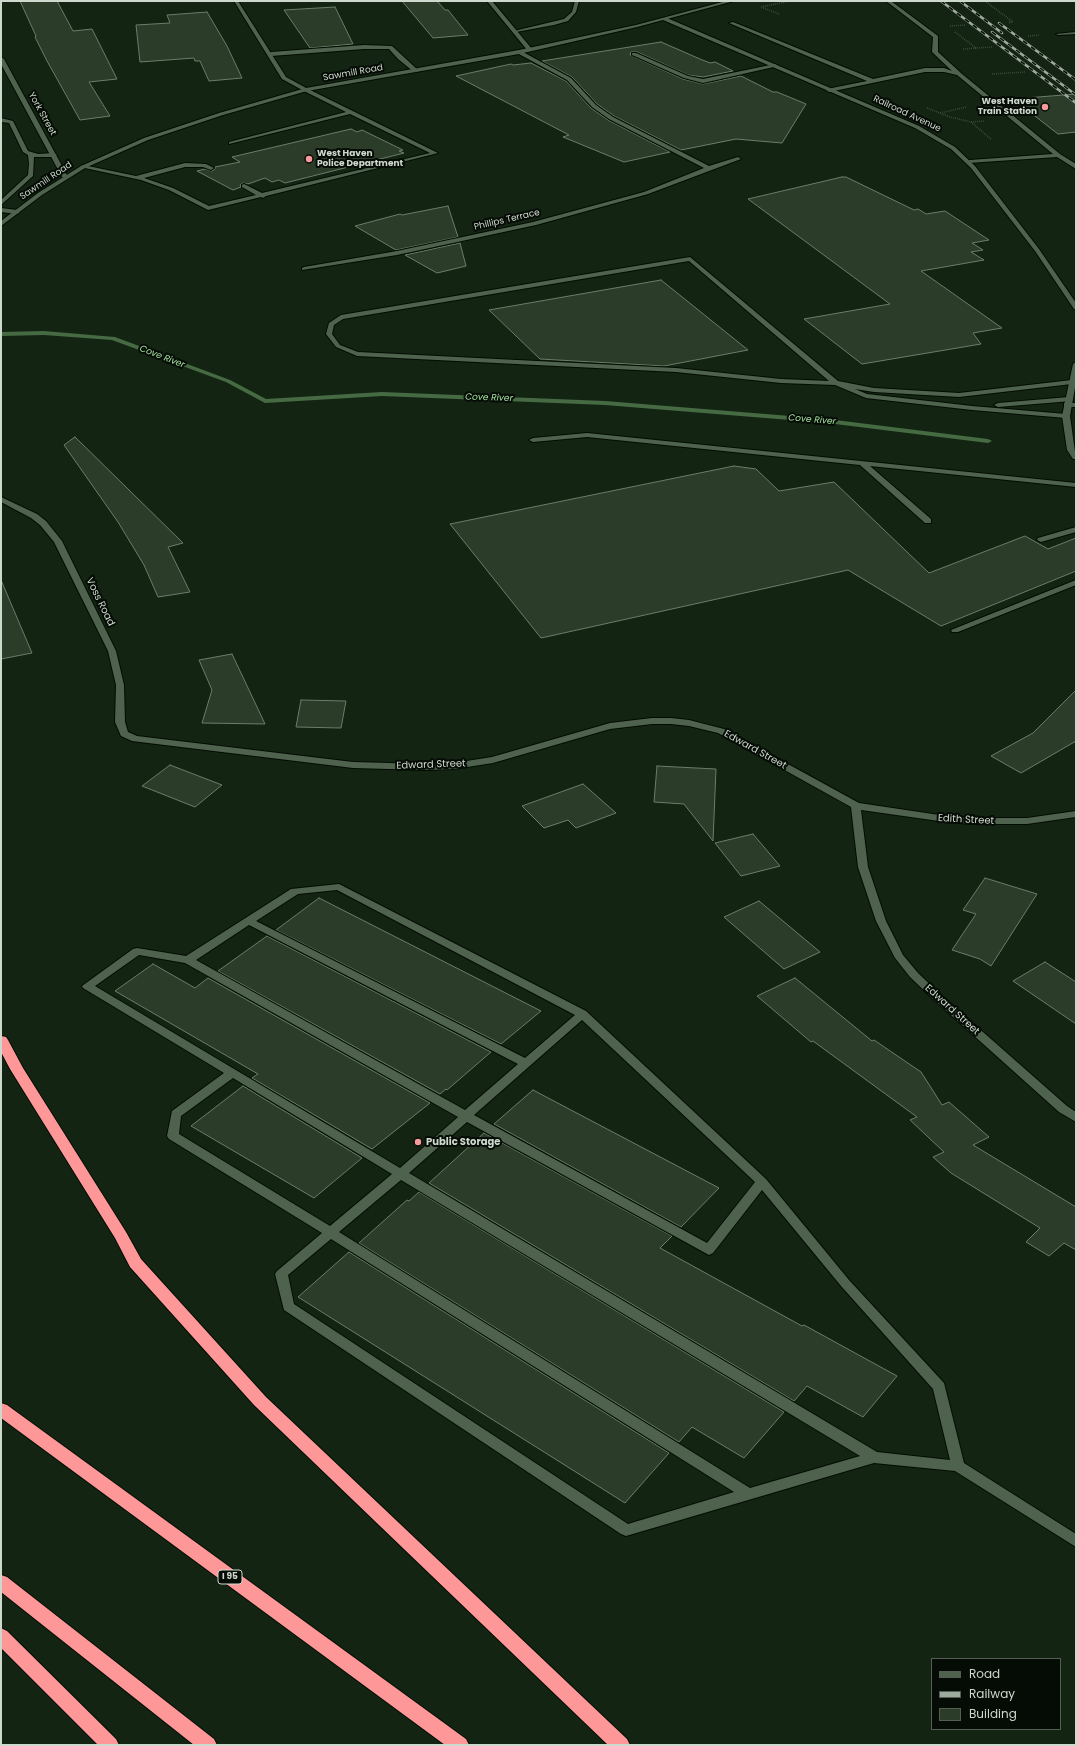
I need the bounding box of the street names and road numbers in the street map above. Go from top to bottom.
street label: Sawmill Road [322,62,384,84]
street label: York Street [26,90,58,138]
street label: Railroad Avenue [871,94,943,134]
street label: Sawmill Road [18,160,74,202]
street label: Phillips Terrace [473,207,541,233]
street label: Voss Road [83,576,117,628]
street label: Edward Street [722,728,788,772]
street label: Edward Street [396,758,466,772]
street label: Edith Street [938,813,994,827]
street label: Edward Street [922,982,982,1038]
road number: I 95 [218,1570,242,1584]

